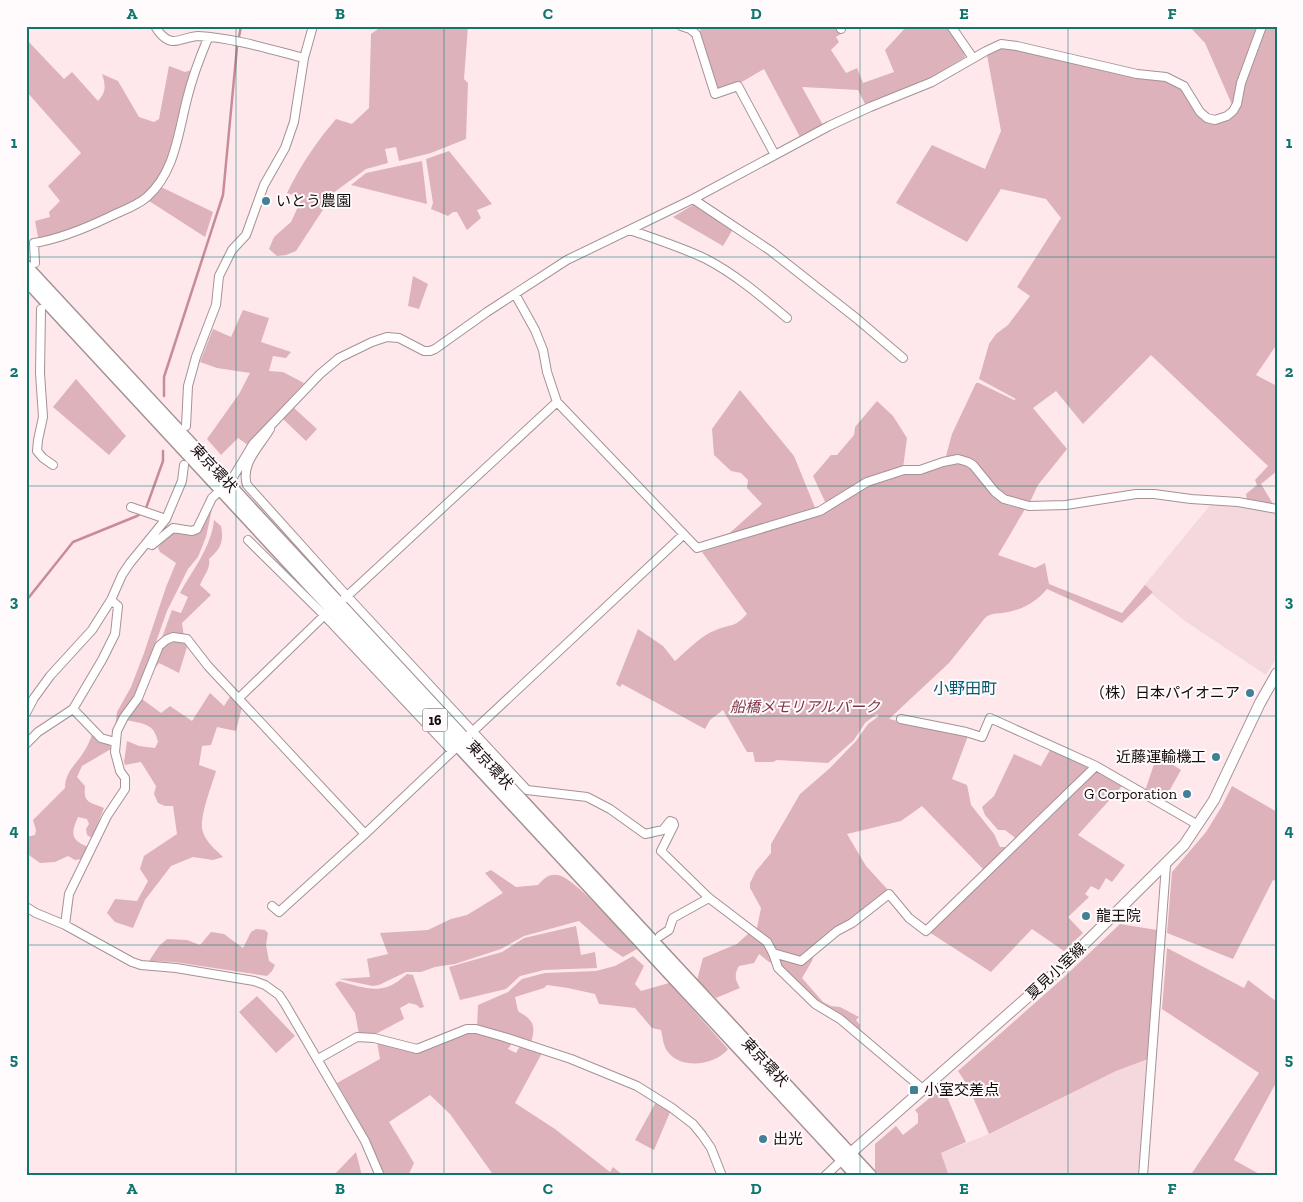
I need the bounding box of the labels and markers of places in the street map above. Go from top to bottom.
place label: いとう農園 [276,192,351,210]
marker: いとう農園 [260,195,272,207]
place label: （株）日本パイオニア [1090,684,1240,702]
marker: （株）日本パイオニア [1244,687,1256,699]
place label: 近藤運輸機工 [1116,748,1206,766]
marker: 近藤運輸機工 [1210,751,1222,763]
place label: G Corporation [1084,785,1177,803]
marker: G Corporation [1181,788,1193,800]
place label: 龍王院 [1096,907,1141,925]
marker: 龍王院 [1080,910,1092,922]
place label: 小室交差点 [924,1081,999,1099]
marker: 小室交差点 [908,1084,920,1096]
place label: 出光 [773,1130,803,1148]
marker: 出光 [757,1133,769,1145]

